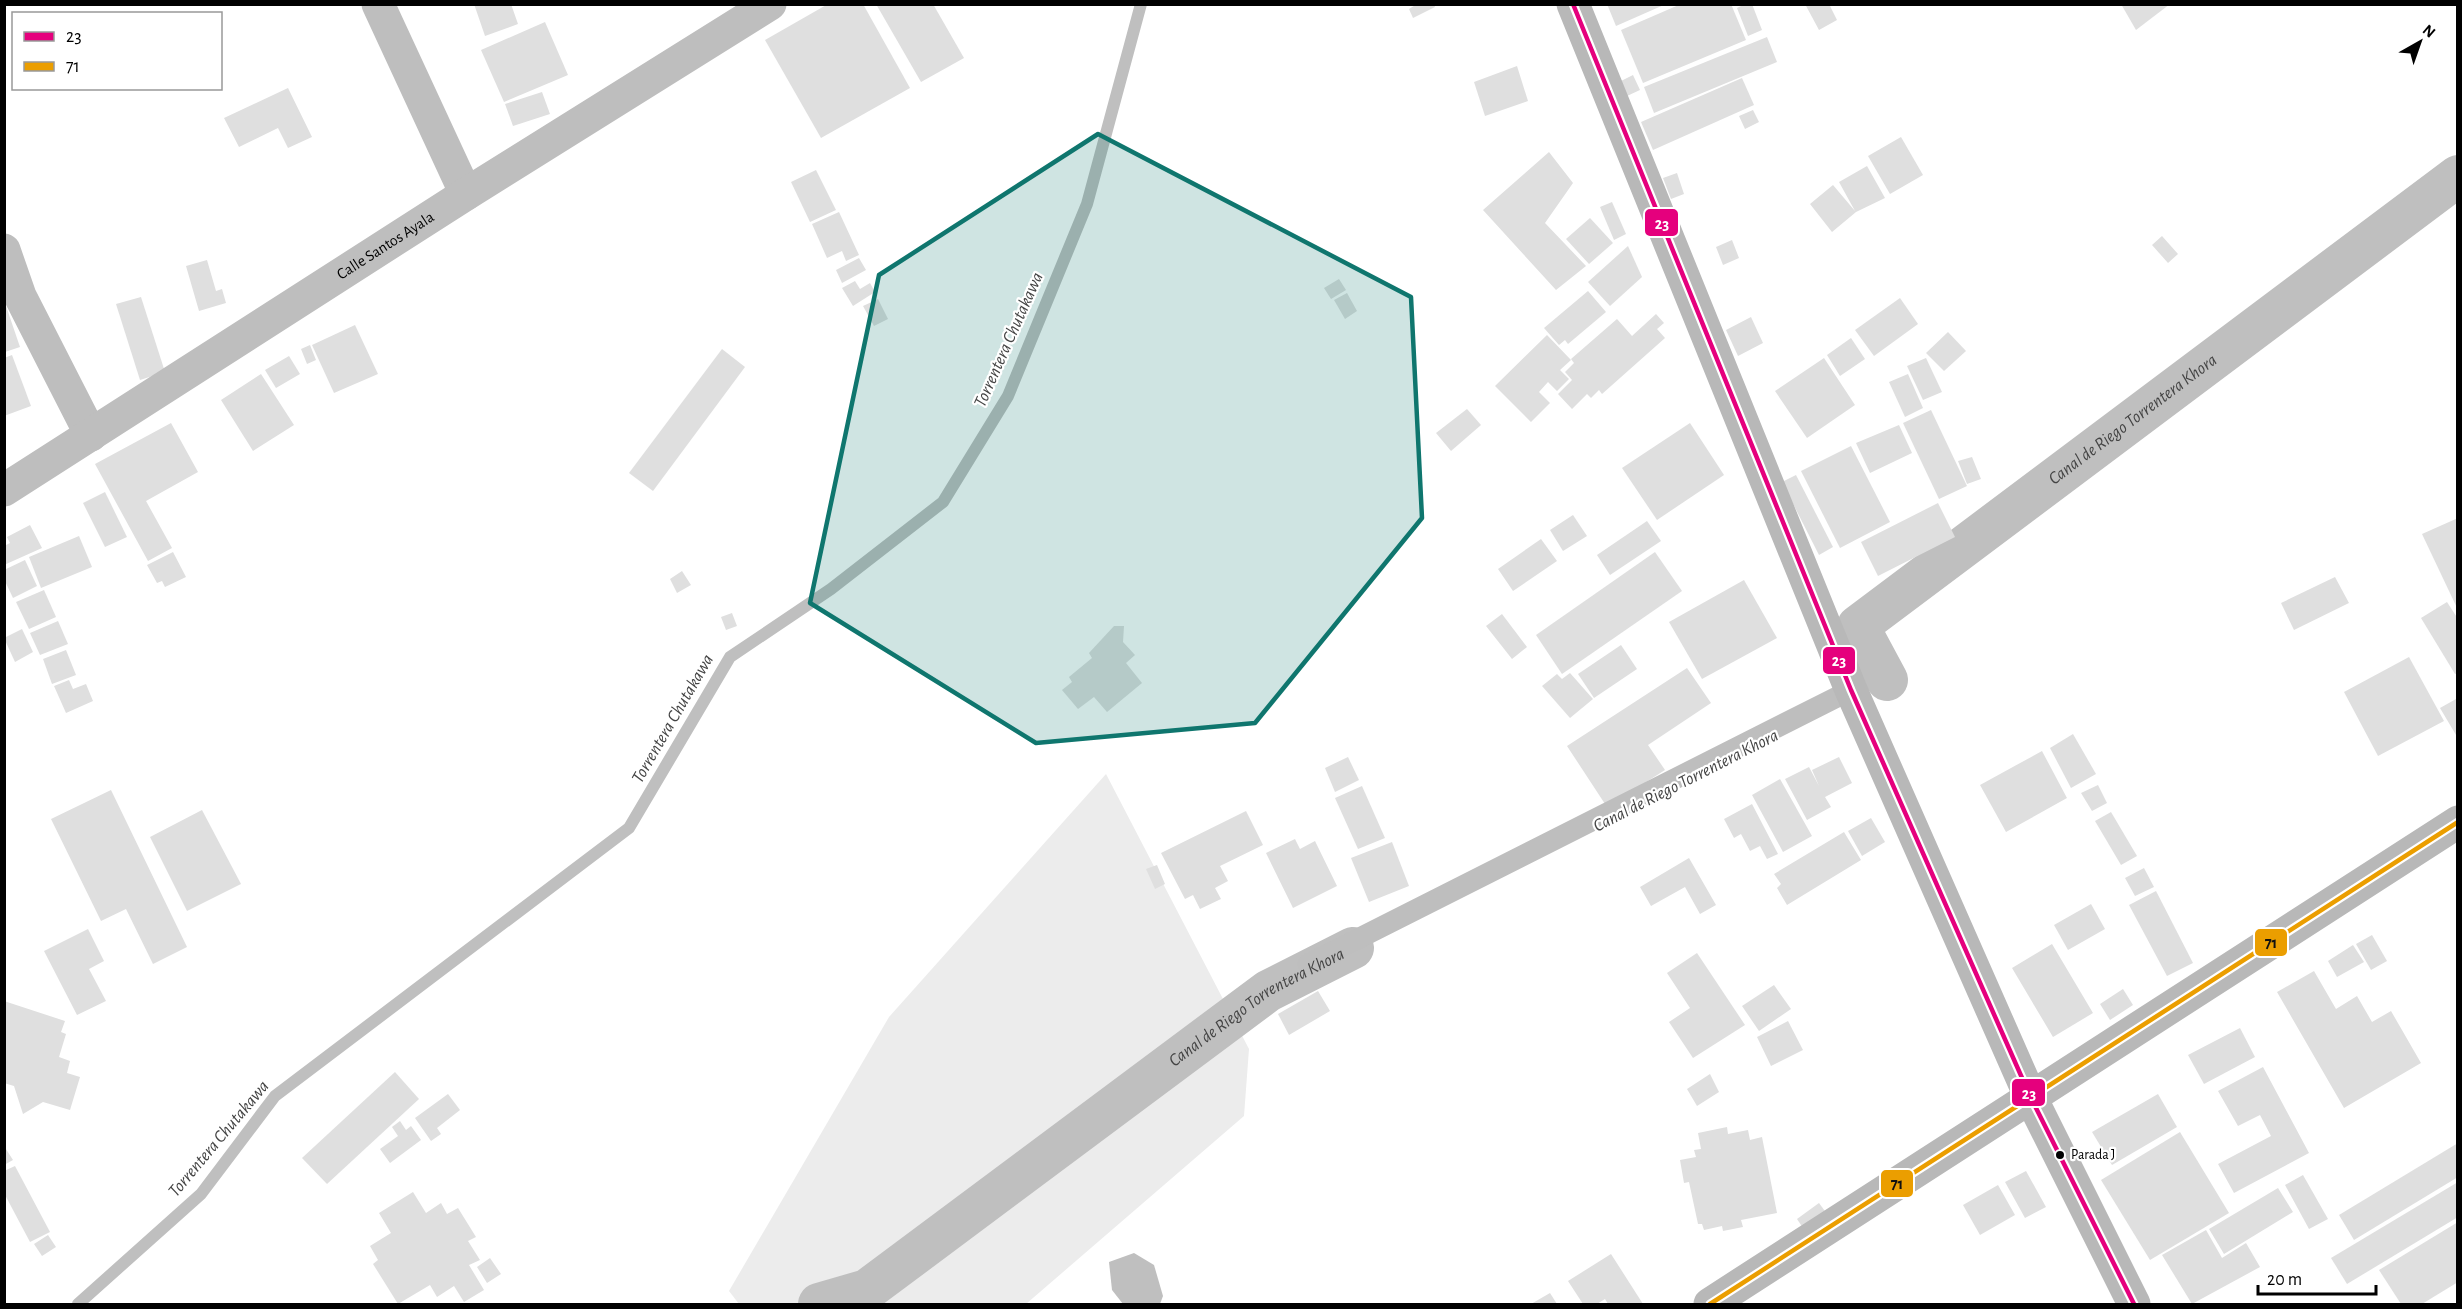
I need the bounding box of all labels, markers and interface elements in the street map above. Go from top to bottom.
legend [12,12,222,90]
north arrow [2390,12,2450,72]
text: N [2420,22,2438,41]
text: 23 [66,28,82,46]
text: 71 [66,58,80,76]
line badge: 23 [1644,208,1679,237]
street label: Calle Santos Ayala [334,209,437,283]
text: 23 [1655,216,1669,232]
water label: Torrentera Chutakawa [971,270,1047,410]
water label: Canal de Riego Torrentera Khora [2045,351,2221,489]
line badge: 23 [1822,646,1856,675]
water label: Torrentera Chutakawa [629,651,717,787]
text: 23 [1832,653,1846,669]
water label: Canal de Riego Torrentera Khora [1591,726,1781,836]
line badge: 71 [2254,928,2288,957]
text: 71 [2265,935,2277,951]
water label: Canal de Riego Torrentera Khora [1166,945,1347,1070]
water label: Torrentera Chutakawa [165,1077,273,1201]
line badge: 23 [2011,1078,2046,1107]
text: 23 [2022,1086,2036,1102]
place label: Parada J [2071,1148,2115,1162]
marker: Parada J [2054,1149,2066,1161]
line badge: 71 [1880,1169,1914,1198]
text: 71 [1891,1176,1903,1192]
scale bar [2258,1258,2376,1296]
text: 20 m [2267,1271,2302,1289]

